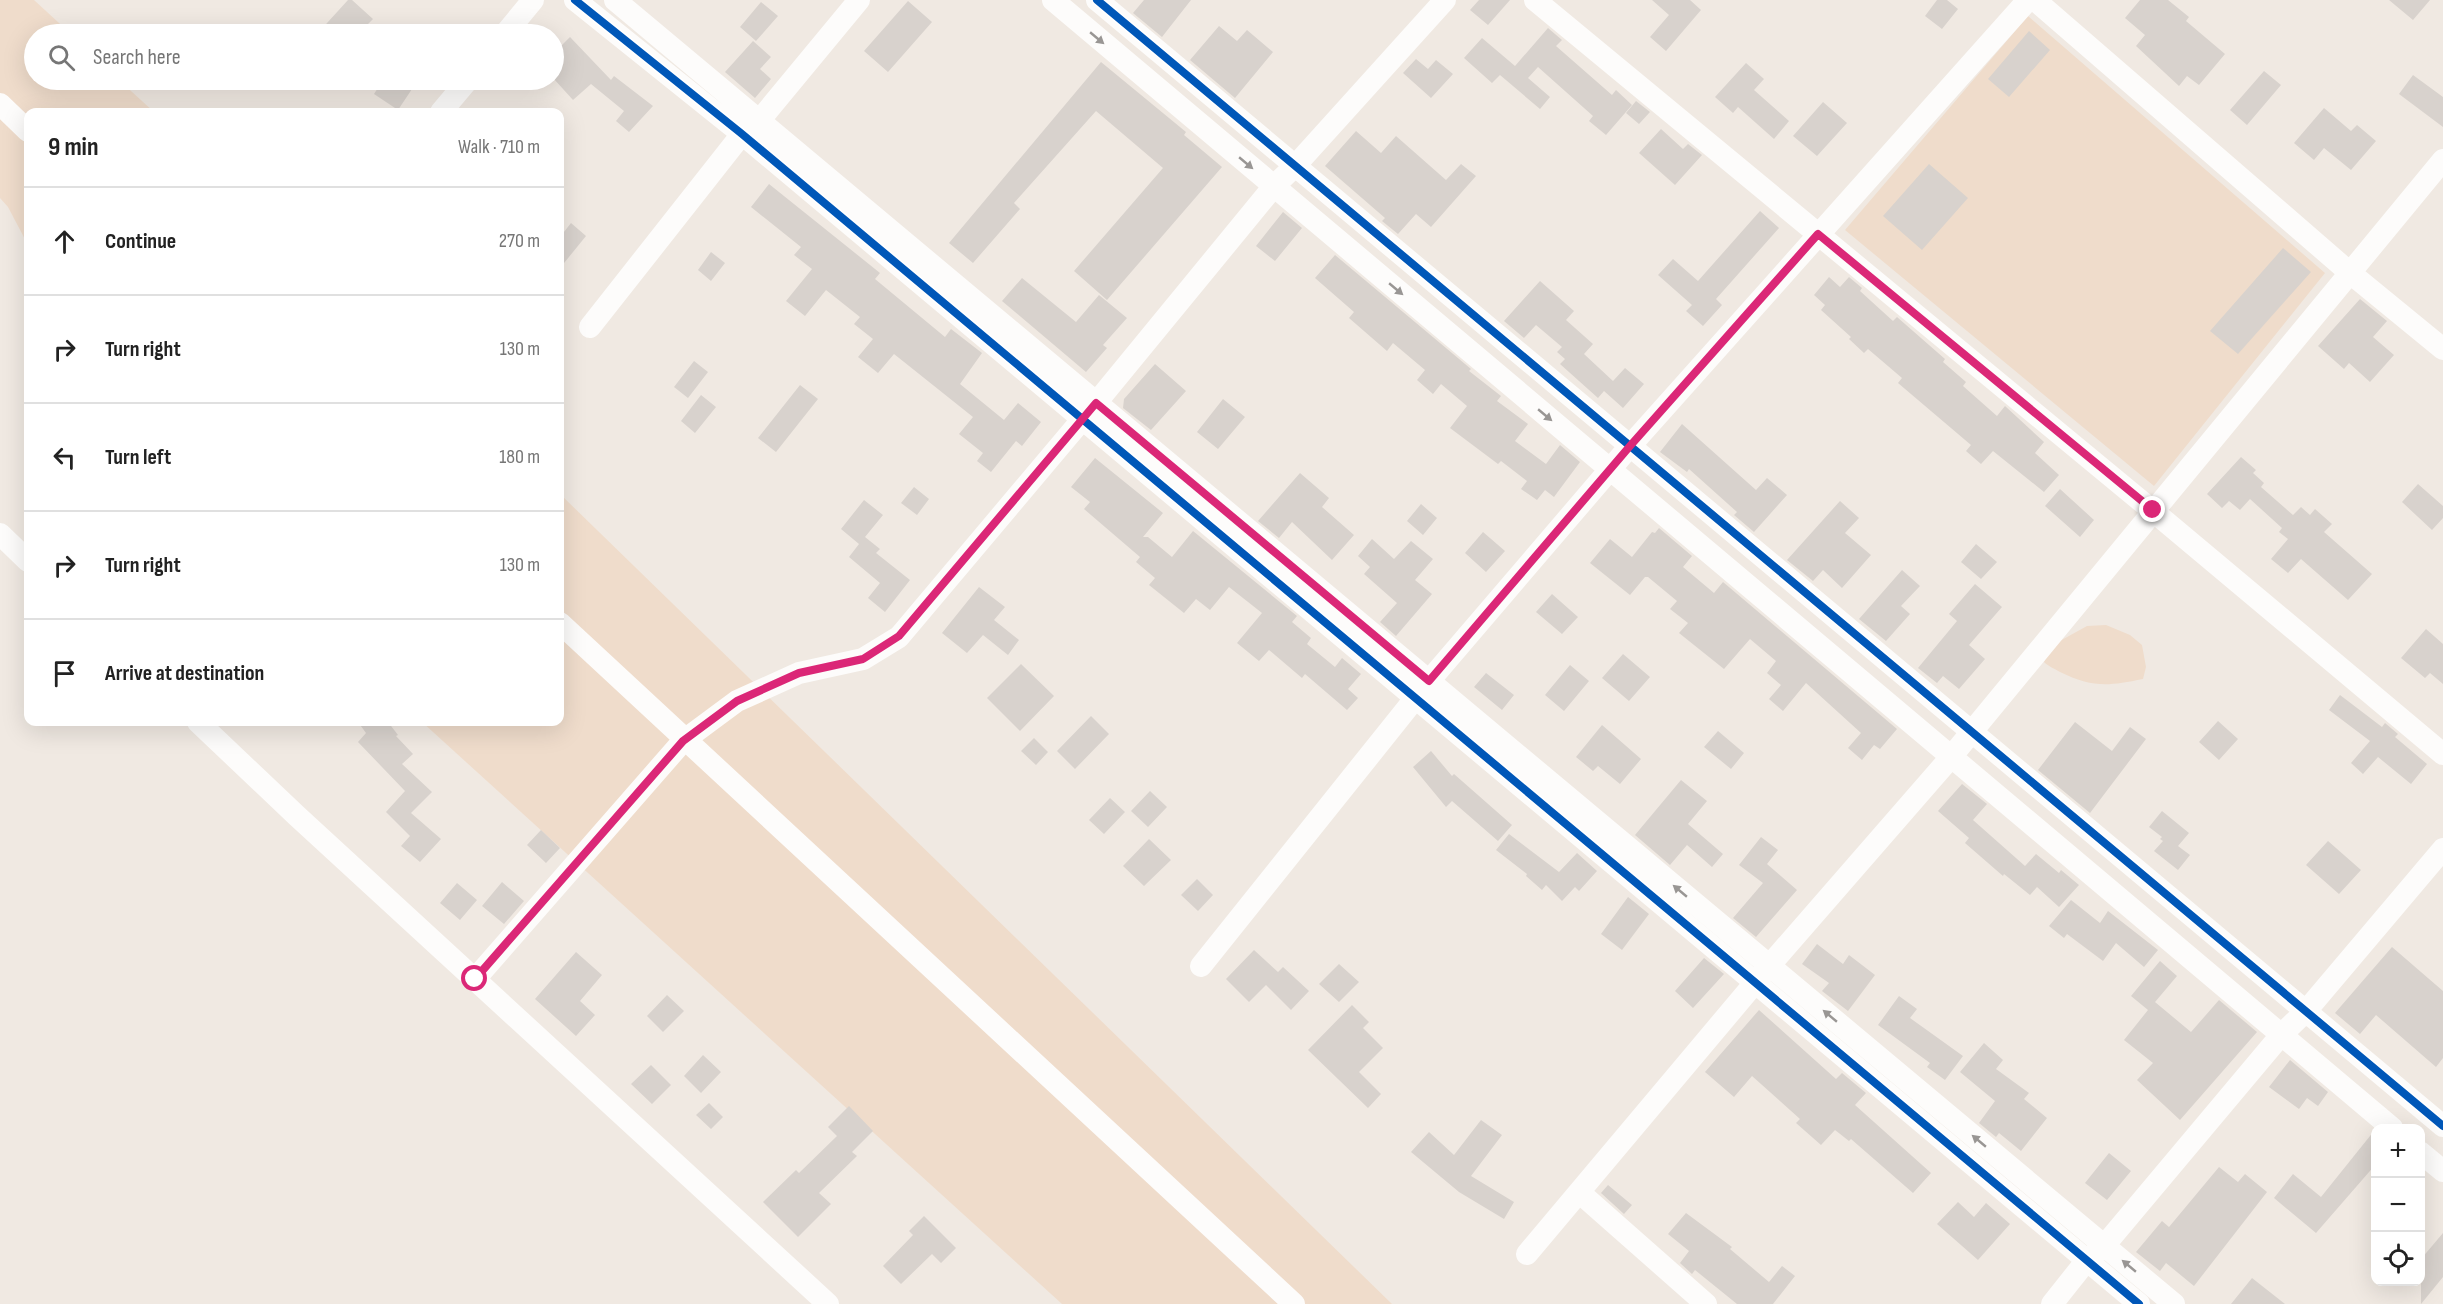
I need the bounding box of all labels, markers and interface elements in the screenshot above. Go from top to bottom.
search box [24,24,564,90]
one-way arrow [1089,31,1105,44]
icon: search [45,41,78,74]
text: Search here [93,44,180,71]
text: 9 min [48,132,98,163]
text: Walk · 710 m [458,135,540,159]
one-way arrow [1238,157,1254,170]
icon: ahead [48,225,81,258]
text: Continue [105,228,176,255]
text: 270 m [499,229,540,253]
one-way arrow [1388,282,1403,295]
icon: right [48,333,81,366]
text: Turn right [105,336,181,363]
text: 130 m [500,337,540,361]
one-way arrow [1537,408,1553,421]
icon: left [48,441,81,474]
text: Turn left [105,444,171,471]
text: 180 m [499,445,540,469]
route end [2139,496,2165,522]
icon: right [48,549,81,582]
text: Turn right [105,552,181,579]
text: 130 m [500,553,540,577]
icon: arrive [48,657,81,690]
text: Arrive at destination [105,660,264,687]
one-way arrow [1673,885,1688,898]
route start [461,965,487,991]
one-way arrow [1823,1010,1838,1023]
map controls [2371,1124,2425,1286]
button: + [2371,1124,2425,1178]
one-way arrow [1971,1135,1987,1148]
button: − [2371,1178,2425,1232]
button: locate [2371,1232,2425,1286]
one-way arrow [2121,1260,2137,1273]

